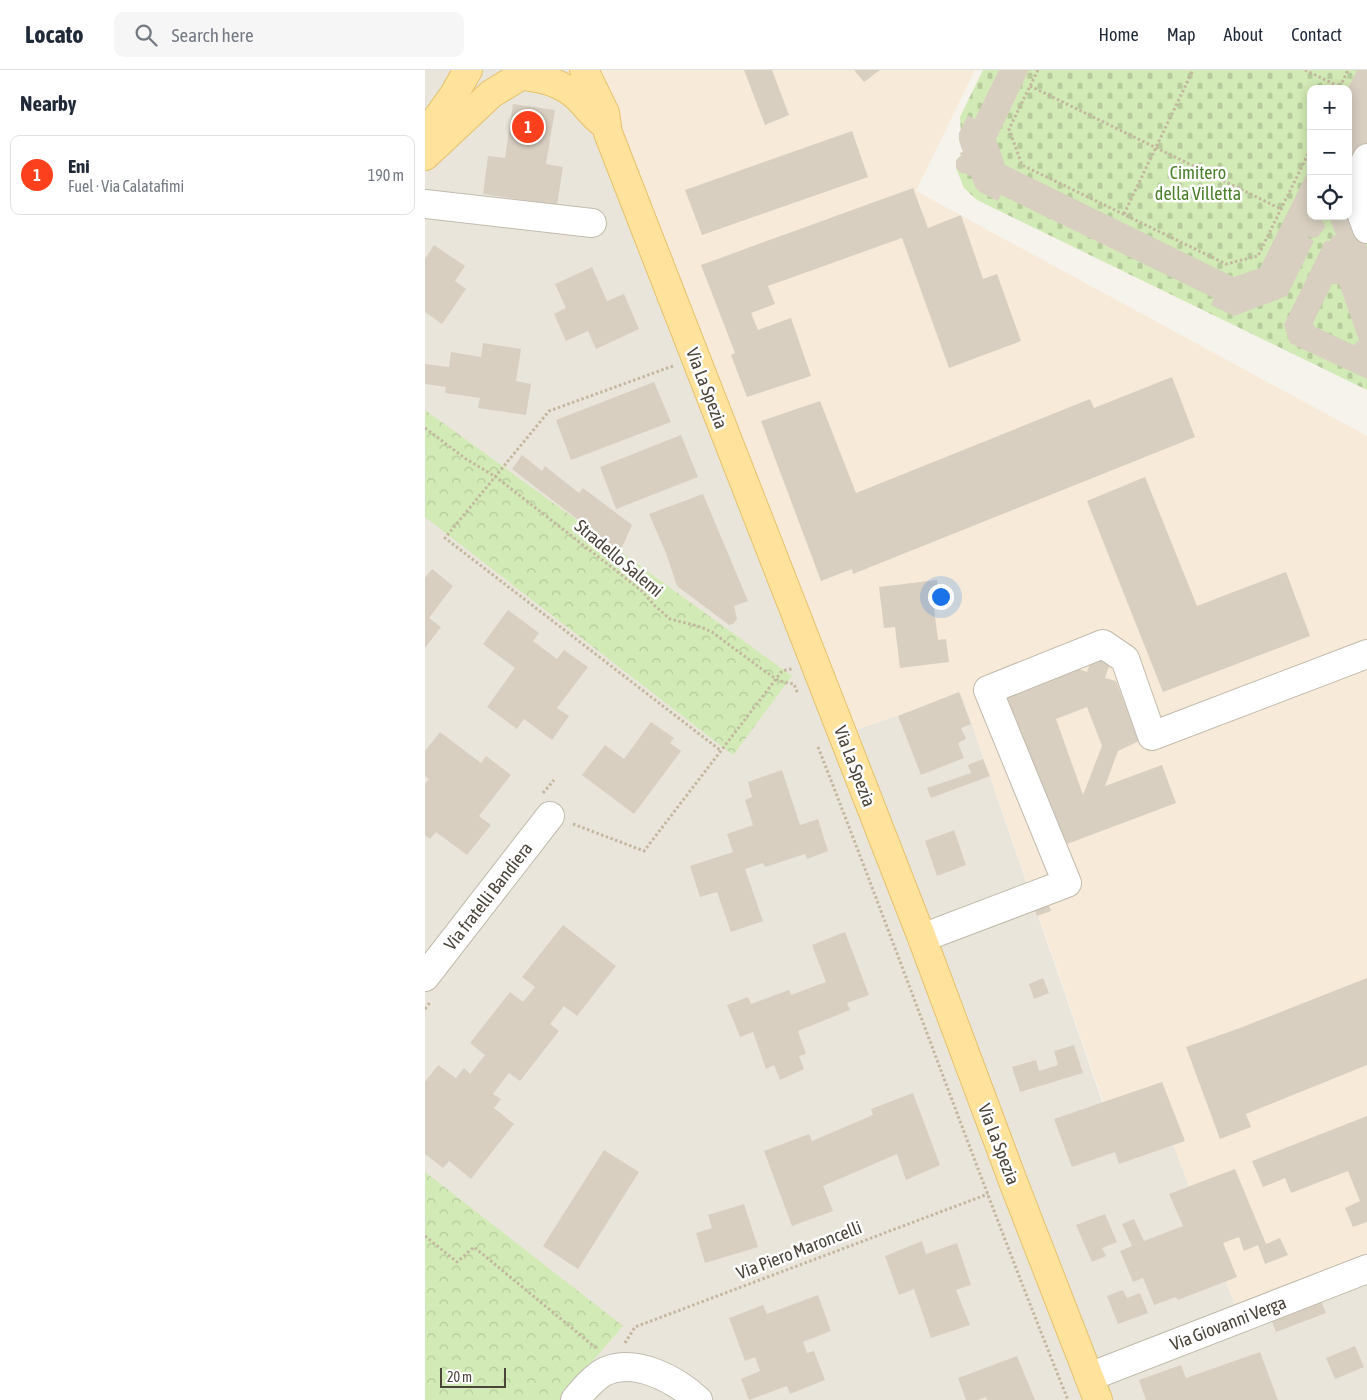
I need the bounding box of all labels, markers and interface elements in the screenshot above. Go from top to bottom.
search box [114,12,464,57]
text: Locato [25,21,84,48]
icon: search [132,21,160,49]
text: Search here [172,24,254,46]
text: Home [1099,24,1139,45]
text: Map [1167,24,1196,45]
text: About [1224,24,1263,45]
text: Contact [1291,24,1342,45]
map controls [1307,85,1352,220]
button: + [1307,85,1352,130]
text: Nearby [20,91,76,115]
pin: 1 [512,108,544,146]
button: − [1307,130,1352,175]
text: Eni [68,155,90,177]
park label: Cimitero della Villetta [1155,162,1241,204]
text: 1 [33,166,41,184]
text: 190 m [368,166,404,184]
button: locate [1307,175,1352,220]
text: Fuel · Via Calatafimi [68,177,184,195]
street label: Via La Spezia [682,345,732,431]
street label: Stradello Salemi [571,515,667,601]
your location [928,584,954,610]
street label: Via La Spezia [830,723,880,809]
street label: Via fratelli Bandiera [439,838,537,954]
street label: Via La Spezia [974,1101,1024,1187]
street label: Via Piero Maroncelli [734,1217,864,1283]
street label: Via Giovanni Verga [1167,1291,1289,1355]
scale bar [440,1365,506,1388]
text: 20 m [447,1369,472,1385]

